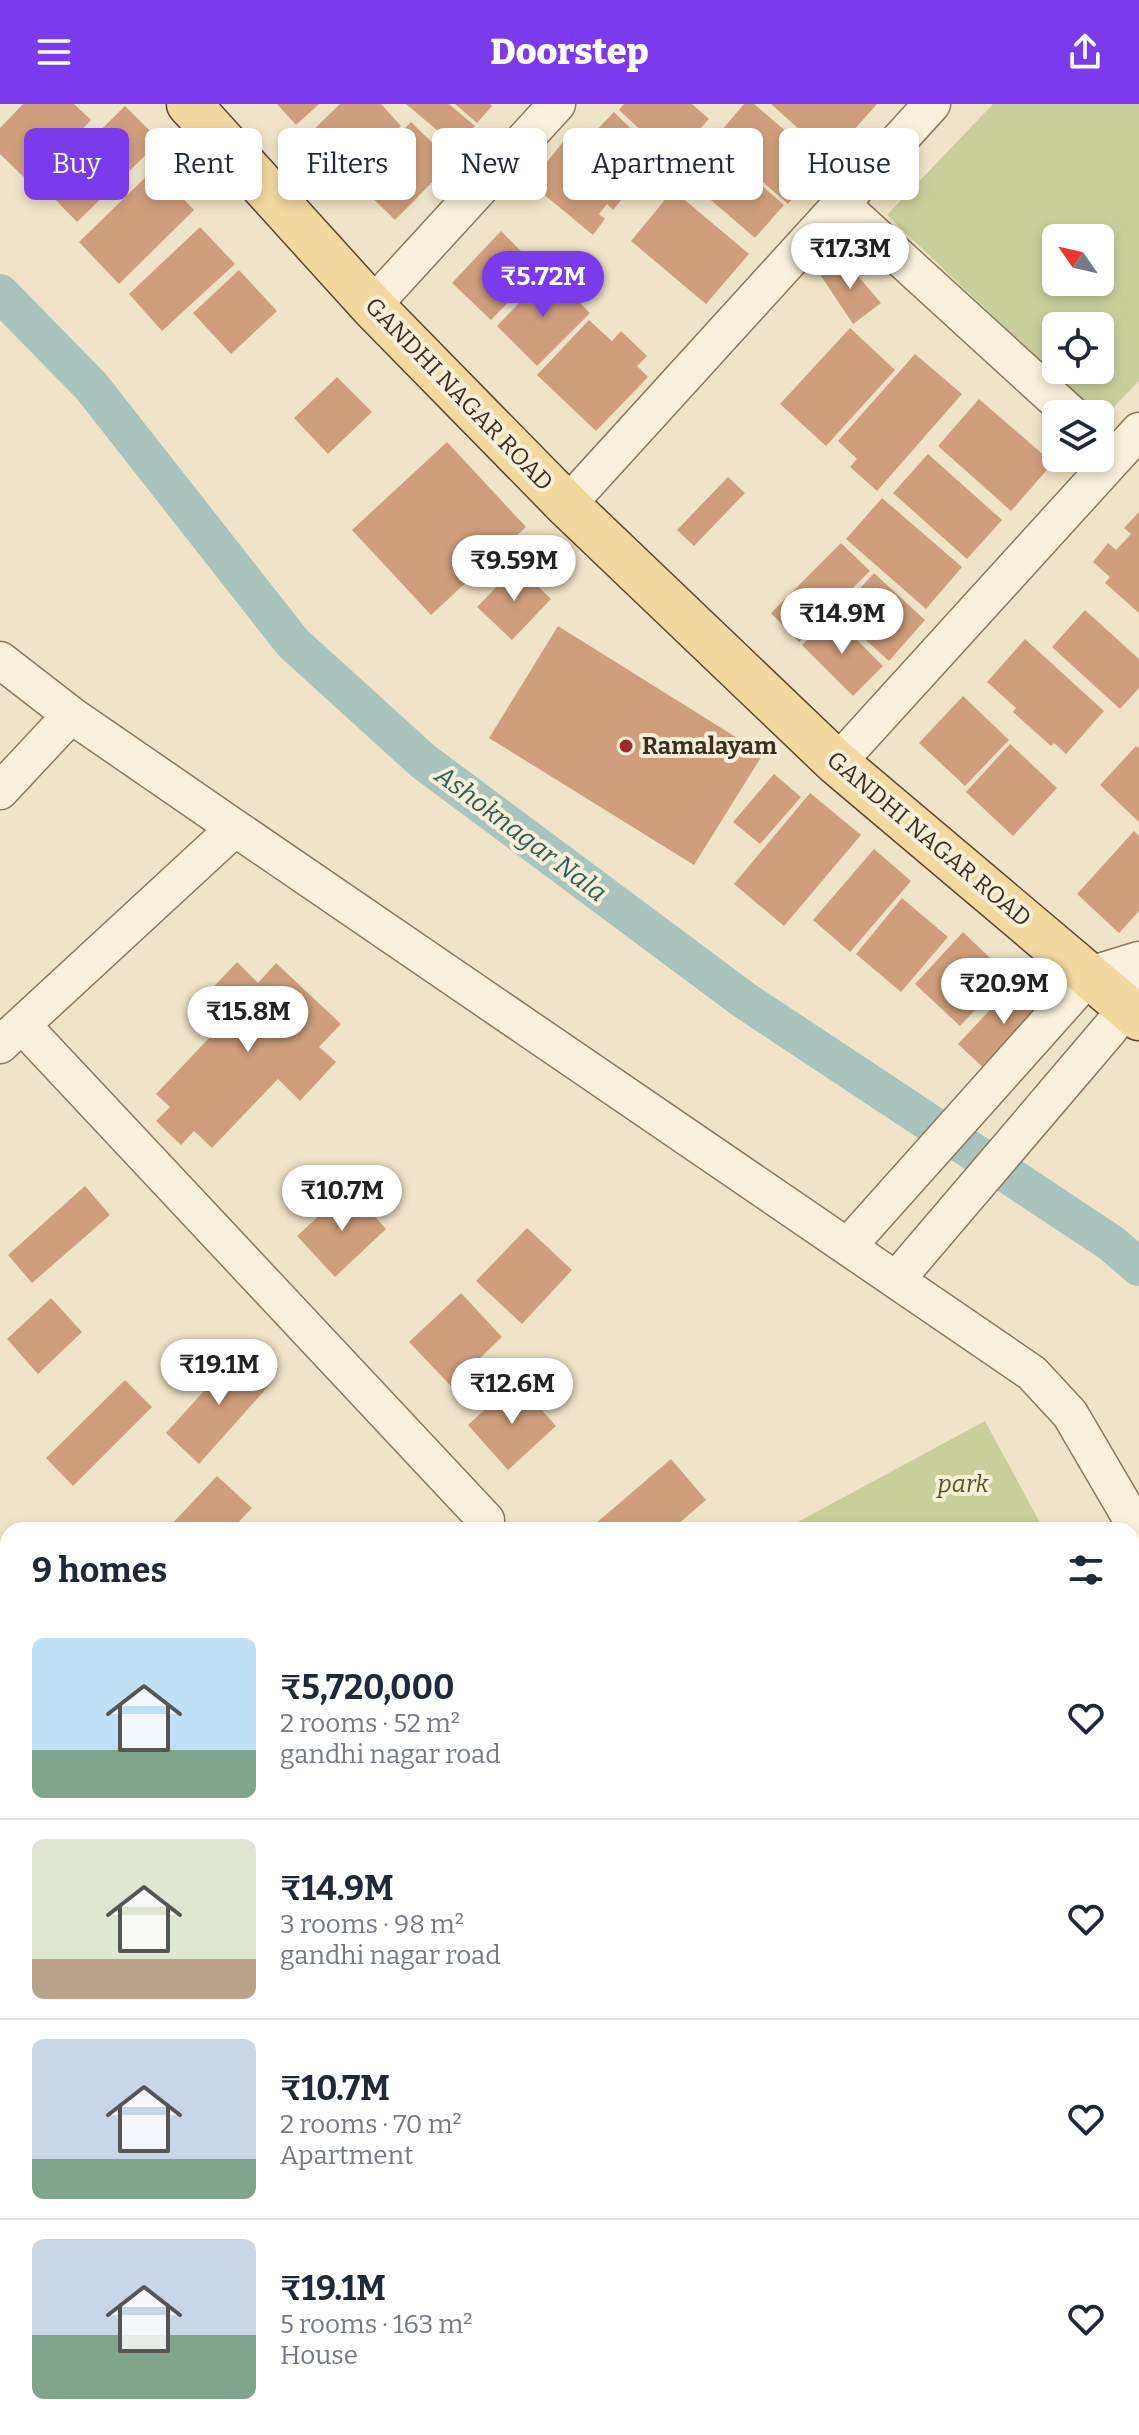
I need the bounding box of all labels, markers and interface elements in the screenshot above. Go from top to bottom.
icon: menu [32,30,76,74]
text: Doorstep [490,30,649,74]
icon: share [1063,30,1107,74]
chip: Buy [24,128,129,200]
chip: Rent [145,128,262,200]
chip: Filters [278,128,416,200]
chip: New [432,128,547,200]
chip: Apartment [563,128,763,200]
chip: House [779,128,919,200]
pin: ₹17.3M [785,223,915,291]
north arrow [1042,224,1114,296]
map controls [1042,224,1114,472]
text: ₹17.3M [809,233,891,264]
pin: ₹5.72M [478,251,608,319]
text: ₹5.72M [500,261,586,292]
street label: GANDHI NAGAR ROAD [359,292,559,496]
button: locate [1042,312,1114,384]
button: layers [1042,400,1114,472]
pin: ₹9.59M [449,535,579,603]
text: ₹9.59M [470,545,558,576]
pin: ₹14.9M [777,588,907,656]
text: ₹14.9M [799,598,885,629]
place label: Ramalayam [642,732,777,760]
marker: Ramalayam [617,737,635,755]
street label: GANDHI NAGAR ROAD [821,746,1037,932]
water label: Ashoknagar Nala [429,759,613,908]
pin: ₹20.9M [939,958,1069,1026]
text: ₹20.9M [959,968,1049,999]
pin: ₹15.8M [183,986,313,1054]
text: ₹15.8M [205,996,291,1027]
pin: ₹10.7M [277,1165,407,1233]
text: ₹10.7M [300,1175,384,1206]
pin: ₹19.1M [154,1339,284,1407]
text: ₹19.1M [179,1349,259,1380]
pin: ₹12.6M [447,1358,577,1426]
text: ₹12.6M [469,1368,555,1399]
park label: park [936,1470,989,1498]
icon: filters [1064,1548,1108,1592]
text: 9 homes [32,1550,167,1591]
text: ₹5,720,000 [280,1667,455,1708]
icon: home [96,1670,192,1766]
icon: heart [1064,1696,1108,1740]
text: 2 rooms · 52 m² [280,1708,460,1739]
text: gandhi nagar road [280,1739,501,1770]
text: ₹14.9M [280,1868,394,1909]
icon: home [96,1871,192,1967]
icon: heart [1064,1897,1108,1941]
text: 3 rooms · 98 m² [280,1909,464,1940]
text: gandhi nagar road [280,1940,501,1971]
text: ₹10.7M [280,2068,390,2109]
icon: home [96,2071,192,2167]
icon: heart [1064,2097,1108,2141]
text: 2 rooms · 70 m² [280,2109,462,2140]
text: Apartment [280,2140,413,2171]
text: ₹19.1M [280,2268,386,2309]
icon: home [96,2271,192,2367]
icon: heart [1064,2297,1108,2341]
text: 5 rooms · 163 m² [280,2309,473,2340]
text: House [280,2340,358,2371]

